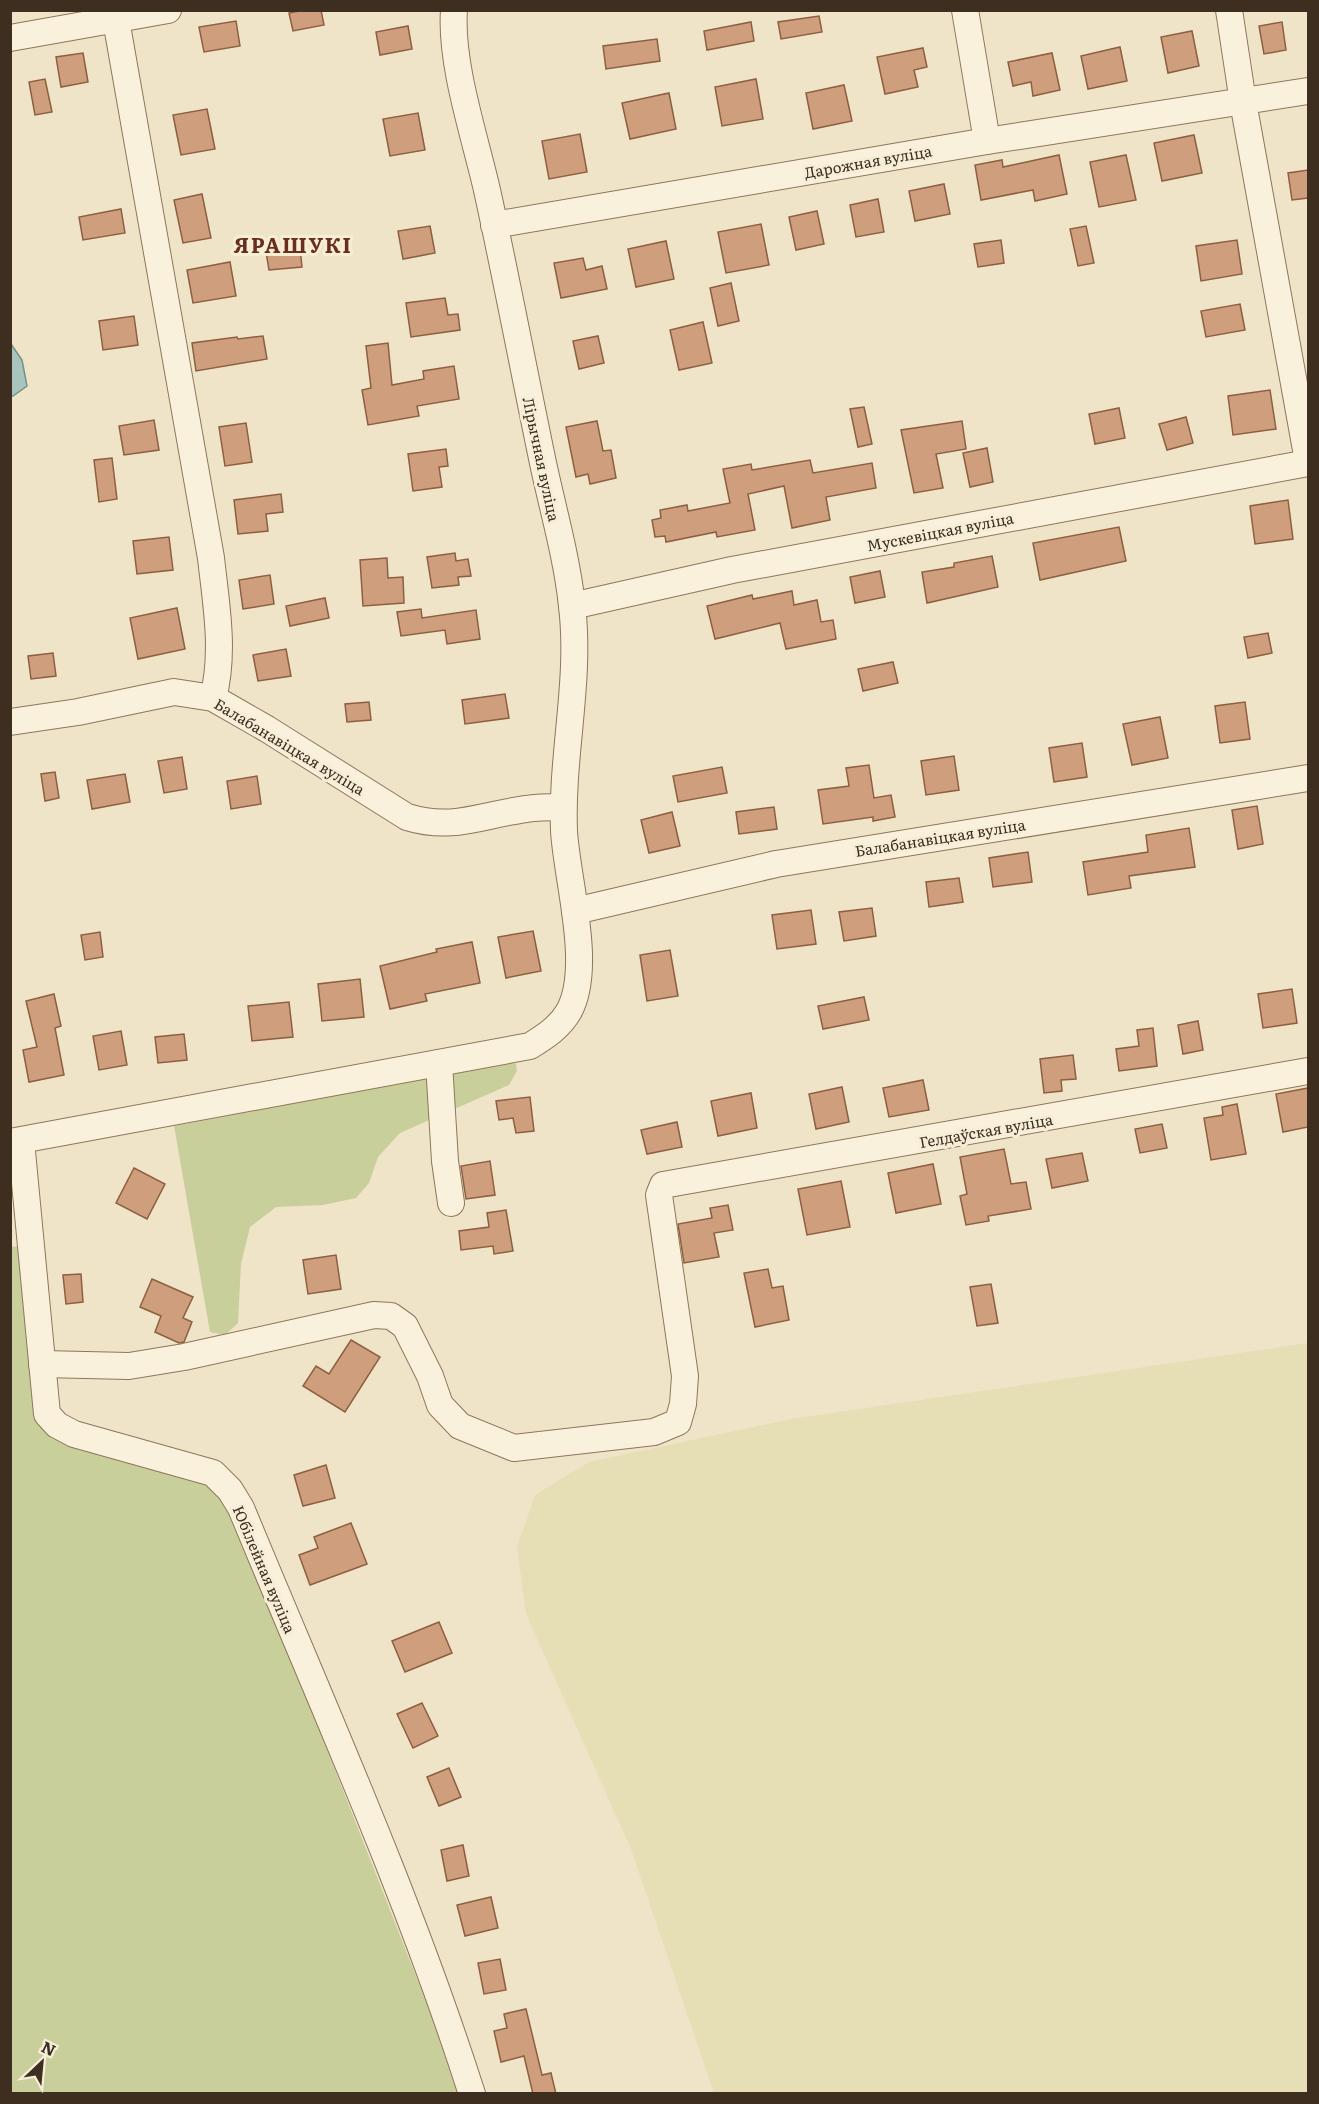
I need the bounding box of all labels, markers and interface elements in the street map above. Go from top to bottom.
street label: Дарожная вуліца [802,138,934,184]
district label: ЯРАШУКІ [234,228,352,259]
street label: Лірычная вуліца [518,395,567,524]
street label: Мускевіцкая вуліца [865,505,1016,557]
street label: Балабанавіцкая вуліца [210,692,371,801]
street label: Балабанавіцкая вуліца [853,812,1028,862]
street label: Гелдаўская вуліца [917,1107,1055,1153]
street label: Юбілейная вуліца [228,1501,303,1637]
north arrow [12,2032,72,2092]
text: N [38,2034,60,2061]

